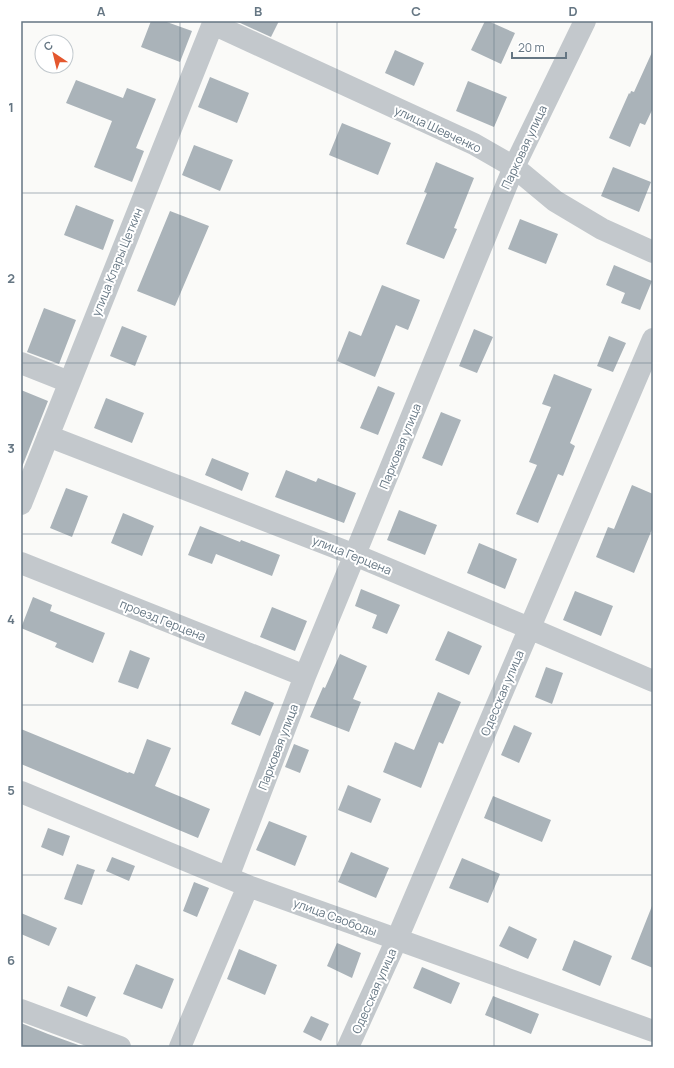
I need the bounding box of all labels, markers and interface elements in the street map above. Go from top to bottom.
text: A [97,2,106,20]
text: B [254,2,262,20]
text: C [411,2,421,20]
text: D [568,2,578,20]
north arrow [34,34,74,74]
scale bar [512,34,566,60]
text: С [40,37,56,54]
text: 20 m [518,39,545,56]
text: 1 [8,98,14,116]
street label: улица Шевченко [392,101,484,157]
street label: Парковая улица [497,102,551,192]
street label: улица Клары Цеткин [87,205,147,319]
text: 2 [7,269,15,287]
street label: Парковая улица [375,401,425,491]
text: 3 [7,439,15,457]
street label: улица Герцена [310,531,394,579]
street label: проезд Герцена [117,595,209,645]
text: 4 [7,610,15,628]
street label: Одесская улица [476,648,528,738]
street label: Парковая улица [254,701,302,793]
text: 5 [7,781,15,799]
street label: улица Свободы [291,894,379,940]
street label: Одесская улица [348,946,400,1036]
text: 6 [7,951,15,969]

